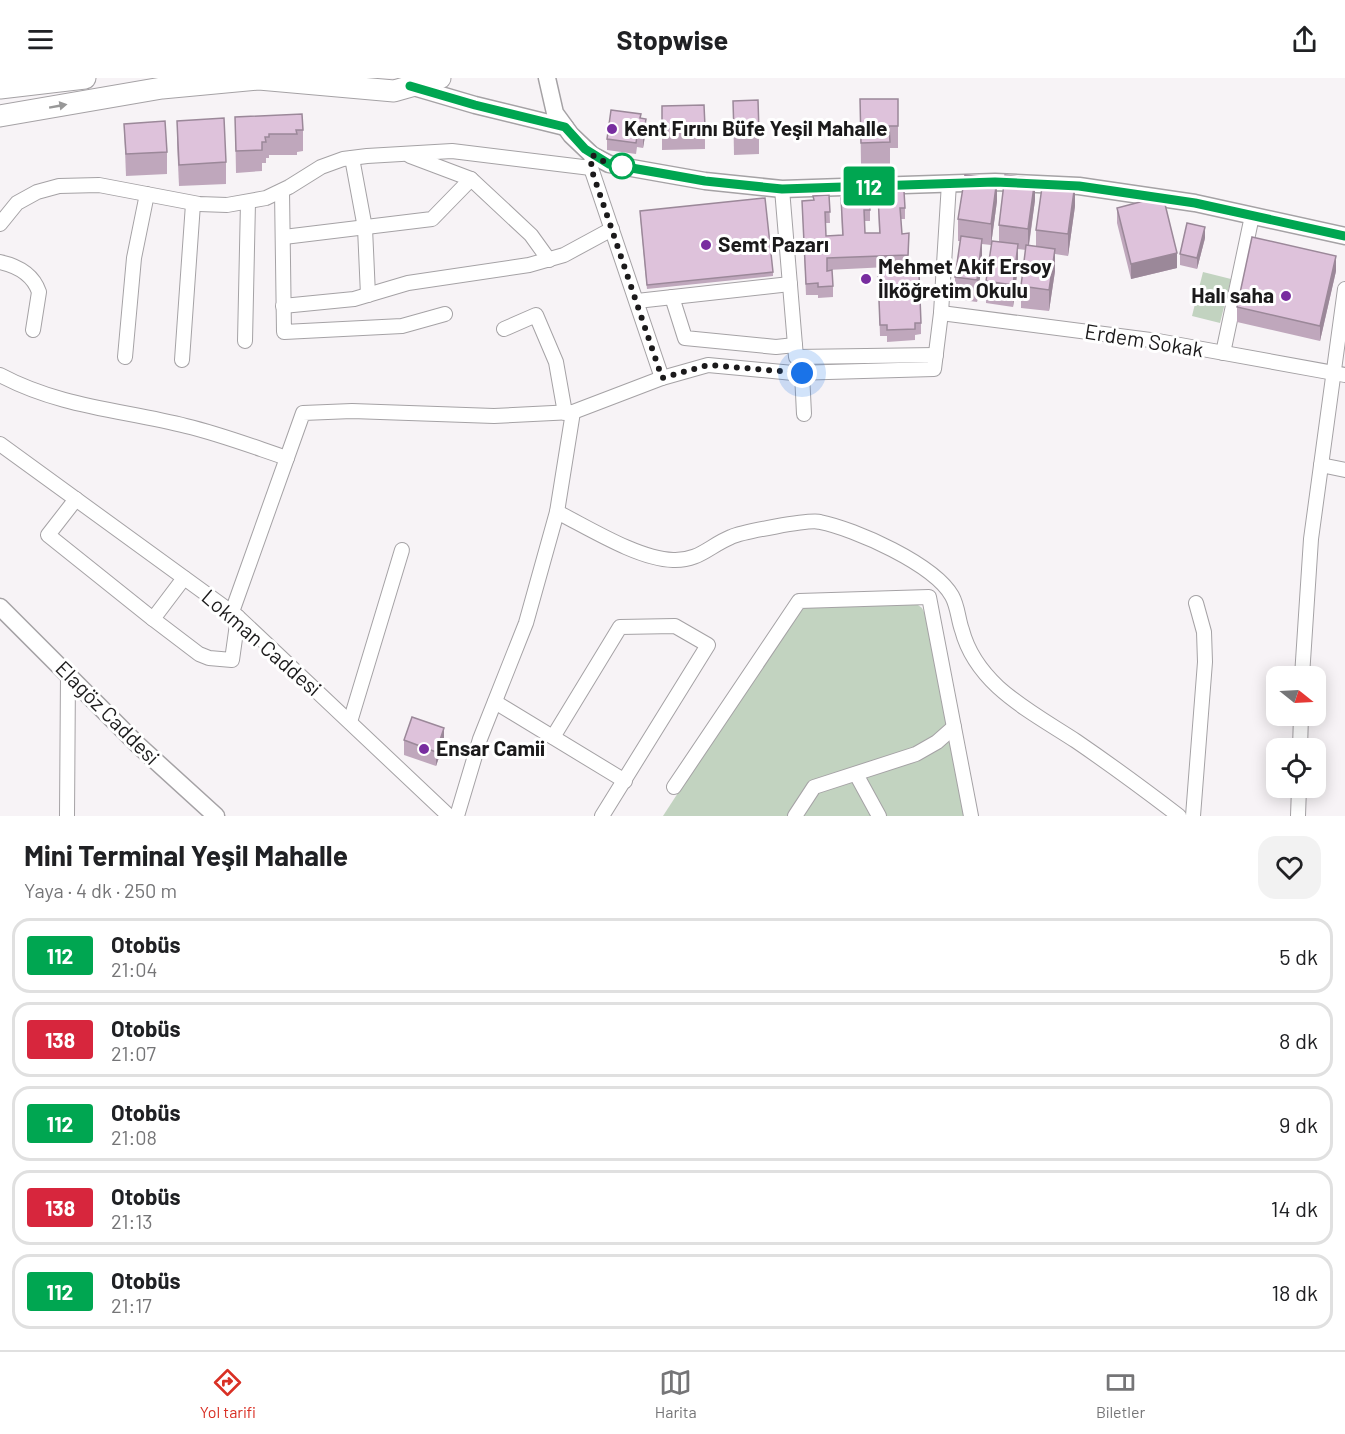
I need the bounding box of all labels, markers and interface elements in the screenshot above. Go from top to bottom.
icon: menu [24,23,57,56]
text: Stopwise [617,23,728,55]
icon: share [1288,23,1321,56]
one-way arrow [48,101,67,110]
place label: Kent Fırını Büfe Yeşil Mahalle [624,115,887,140]
marker: Kent Fırını Büfe Yeşil Mahalle [605,122,619,136]
unlabelled marker [609,153,635,179]
line badge: 112 [834,166,904,206]
text: 112 [856,174,882,199]
place label: Semt Pazarı [718,231,829,256]
marker: Semt Pazarı [699,238,713,252]
place label: Mehmet Akif Ersoy İlköğretim Okulu [878,253,1052,302]
marker: Mehmet Akif Ersoy İlköğretim Okulu [859,272,873,286]
place label: Halı saha [1191,282,1274,307]
marker: Halı saha [1279,289,1293,303]
street label: Erdem Sokak [1083,318,1205,361]
your location [787,358,817,388]
street label: Lokman Caddesi [197,583,327,700]
street label: Elagöz Caddesi [51,655,165,769]
north arrow [1266,666,1326,726]
map controls [1266,666,1326,798]
place label: Ensar Camii [436,735,545,760]
button: locate [1266,738,1326,798]
marker: Ensar Camii [417,742,431,756]
button: heart [1258,836,1321,899]
text: Mini Terminal Yeşil Mahalle [24,838,348,872]
text: Yaya · 4 dk · 250 m [24,878,177,902]
text: Otobüs [111,931,181,957]
text: 112 [47,943,73,968]
text: 5 dk [1279,943,1318,969]
text: 21:04 [111,957,158,981]
text: Otobüs [111,1015,181,1041]
text: 138 [45,1027,75,1052]
text: 8 dk [1279,1027,1318,1053]
text: 21:07 [111,1041,156,1065]
text: Otobüs [111,1099,181,1125]
text: 112 [47,1111,73,1136]
text: 9 dk [1279,1111,1318,1137]
text: 21:08 [111,1125,157,1149]
text: Otobüs [111,1183,181,1209]
text: 138 [45,1195,75,1220]
text: 14 dk [1271,1195,1318,1221]
text: 21:13 [111,1209,153,1233]
text: Otobüs [111,1267,181,1293]
text: 112 [47,1279,73,1304]
text: 18 dk [1271,1279,1318,1305]
text: 21:17 [111,1293,152,1317]
tab: Yol tarifi [200,1366,256,1421]
tab: Harita [655,1366,697,1421]
tab: Biletler [1096,1366,1145,1421]

